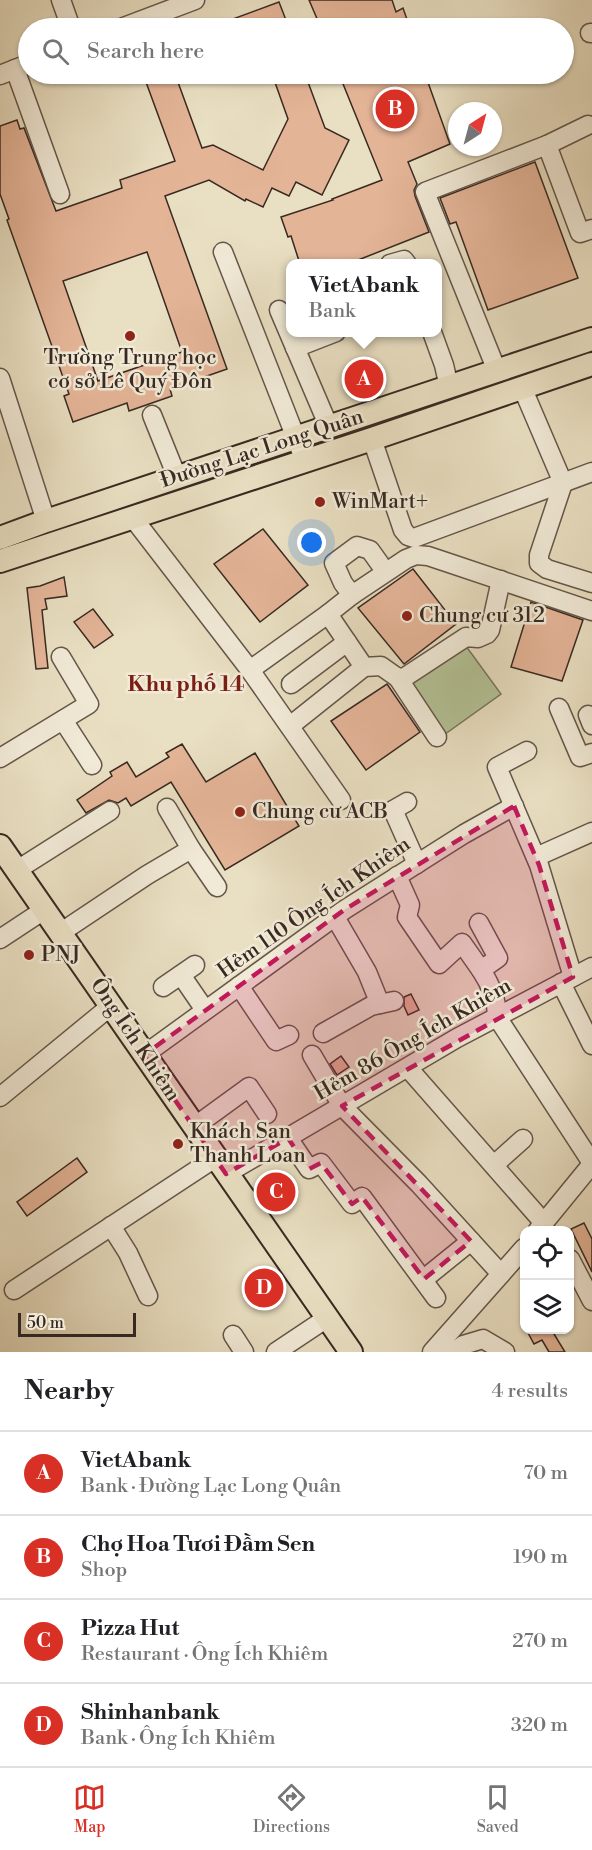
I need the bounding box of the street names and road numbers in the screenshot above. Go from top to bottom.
street label: Đường Lạc Long Quân [157,404,367,494]
street label: Hẻm 110 Ông Ích Khiêm [211,829,416,985]
street label: Hẻm 86 Ông Ích Khiêm [308,970,516,1107]
street label: Ông Ích Khiêm [84,972,188,1107]

